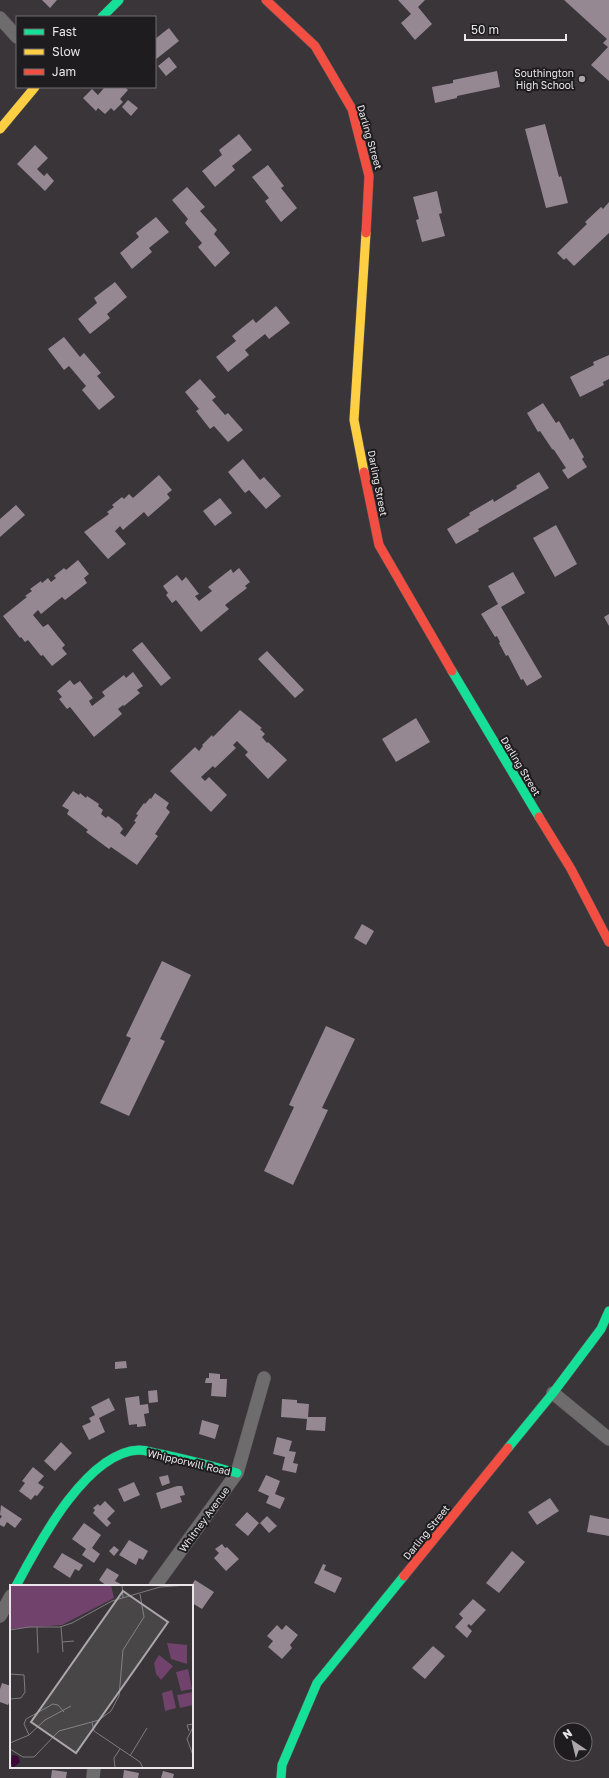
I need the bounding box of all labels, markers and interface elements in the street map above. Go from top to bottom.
legend [16,16,156,88]
scale bar [465,16,566,42]
text: 50 m [471,22,499,37]
text: Fast [52,24,77,39]
text: Slow [52,44,80,59]
text: Jam [52,64,76,79]
place label: Southington High School [514,67,574,91]
marker: Southington High School [577,74,587,84]
street label: Darling Street [355,103,385,171]
street label: Darling Street [366,449,390,517]
street label: Darling Street [499,734,543,798]
street label: Whipporwill Road [146,1447,232,1477]
street label: Whitney Avenue [176,1484,232,1554]
street label: Darling Street [400,1502,452,1562]
inset map [10,1585,193,1768]
north arrow [553,1722,593,1762]
text: N [560,1726,574,1741]

